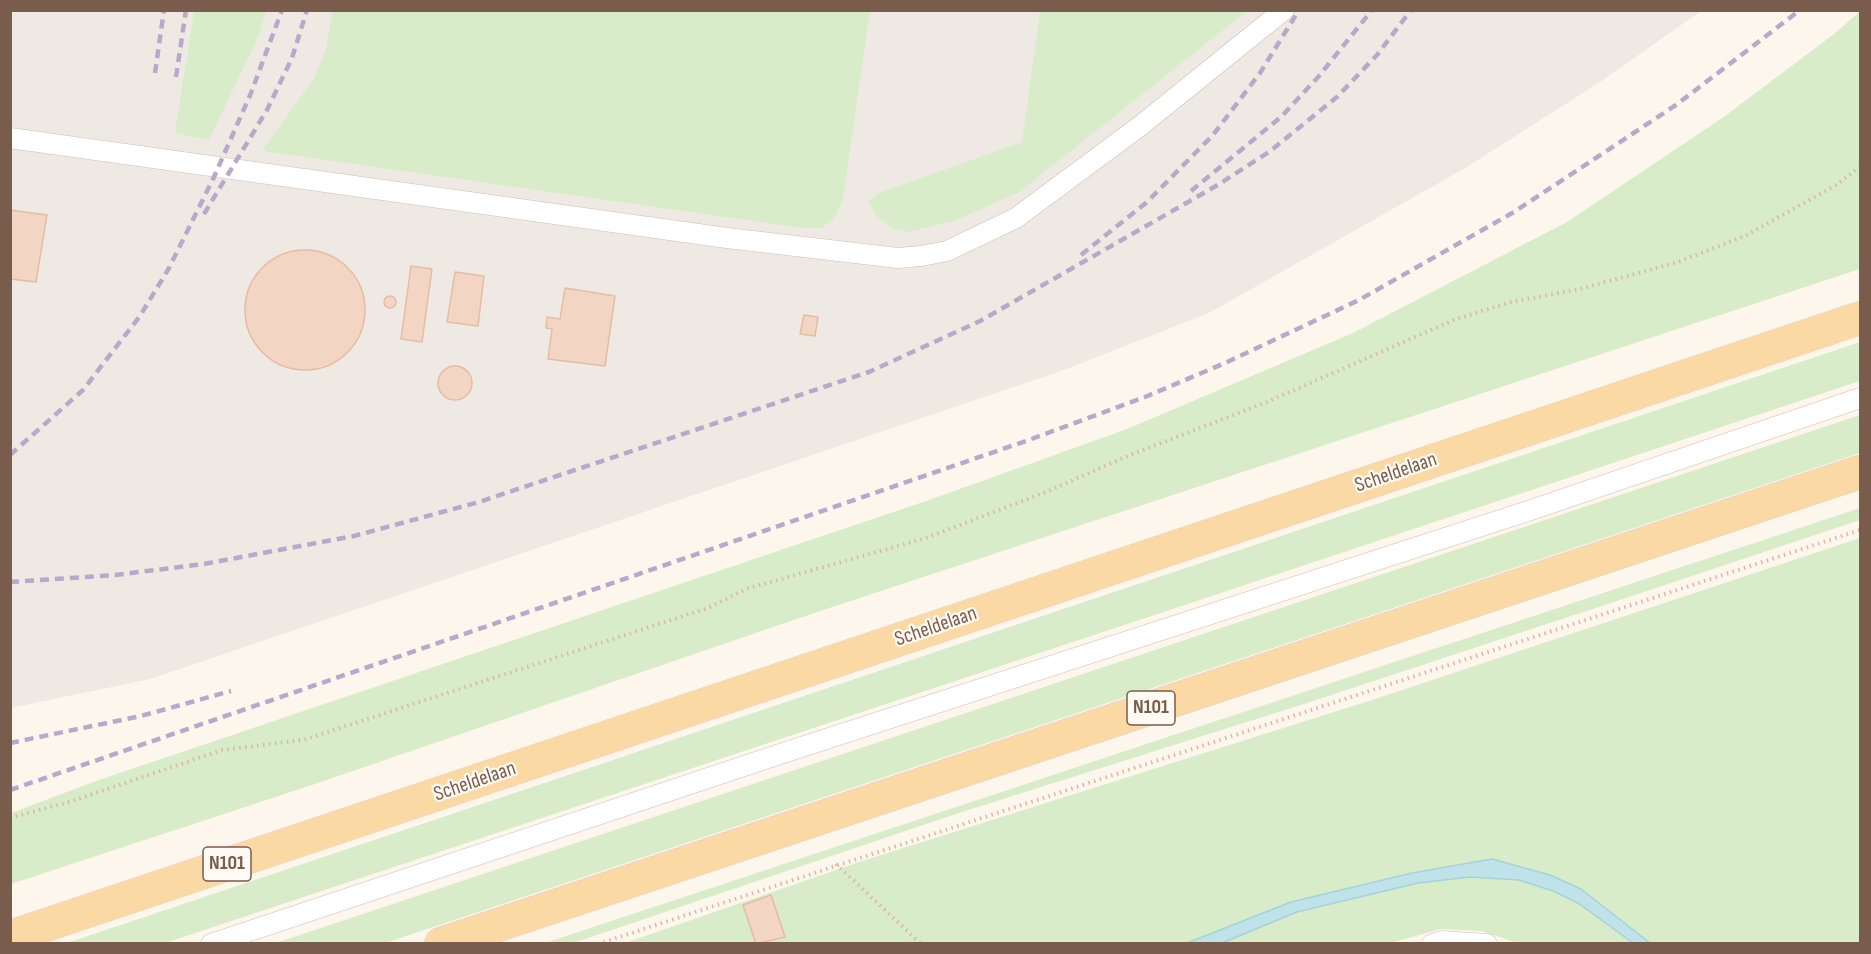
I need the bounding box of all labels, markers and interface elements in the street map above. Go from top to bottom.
street label: Scheldelaan [1352,447,1440,499]
street label: Scheldelaan [892,601,980,653]
road number: N101 [1127,691,1175,725]
street label: Scheldelaan [431,756,519,808]
road number: N101 [203,847,251,881]

